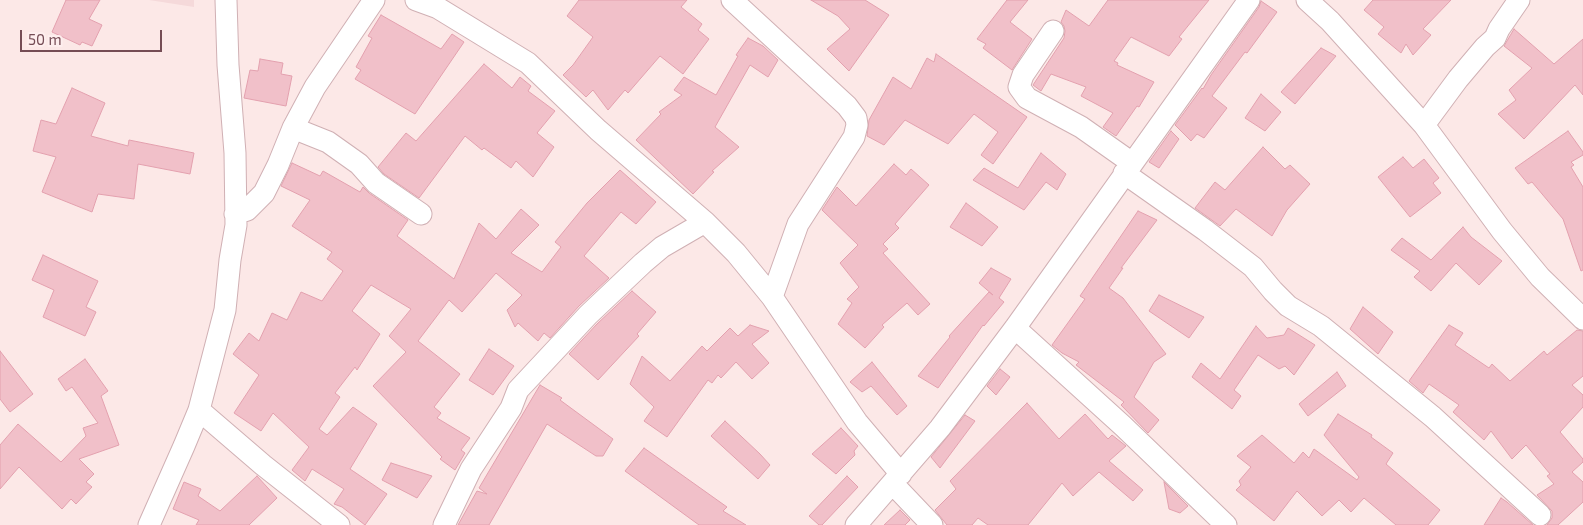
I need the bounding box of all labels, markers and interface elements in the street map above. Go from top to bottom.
scale bar [22,20,165,52]
text: 50 m [28,30,62,48]

